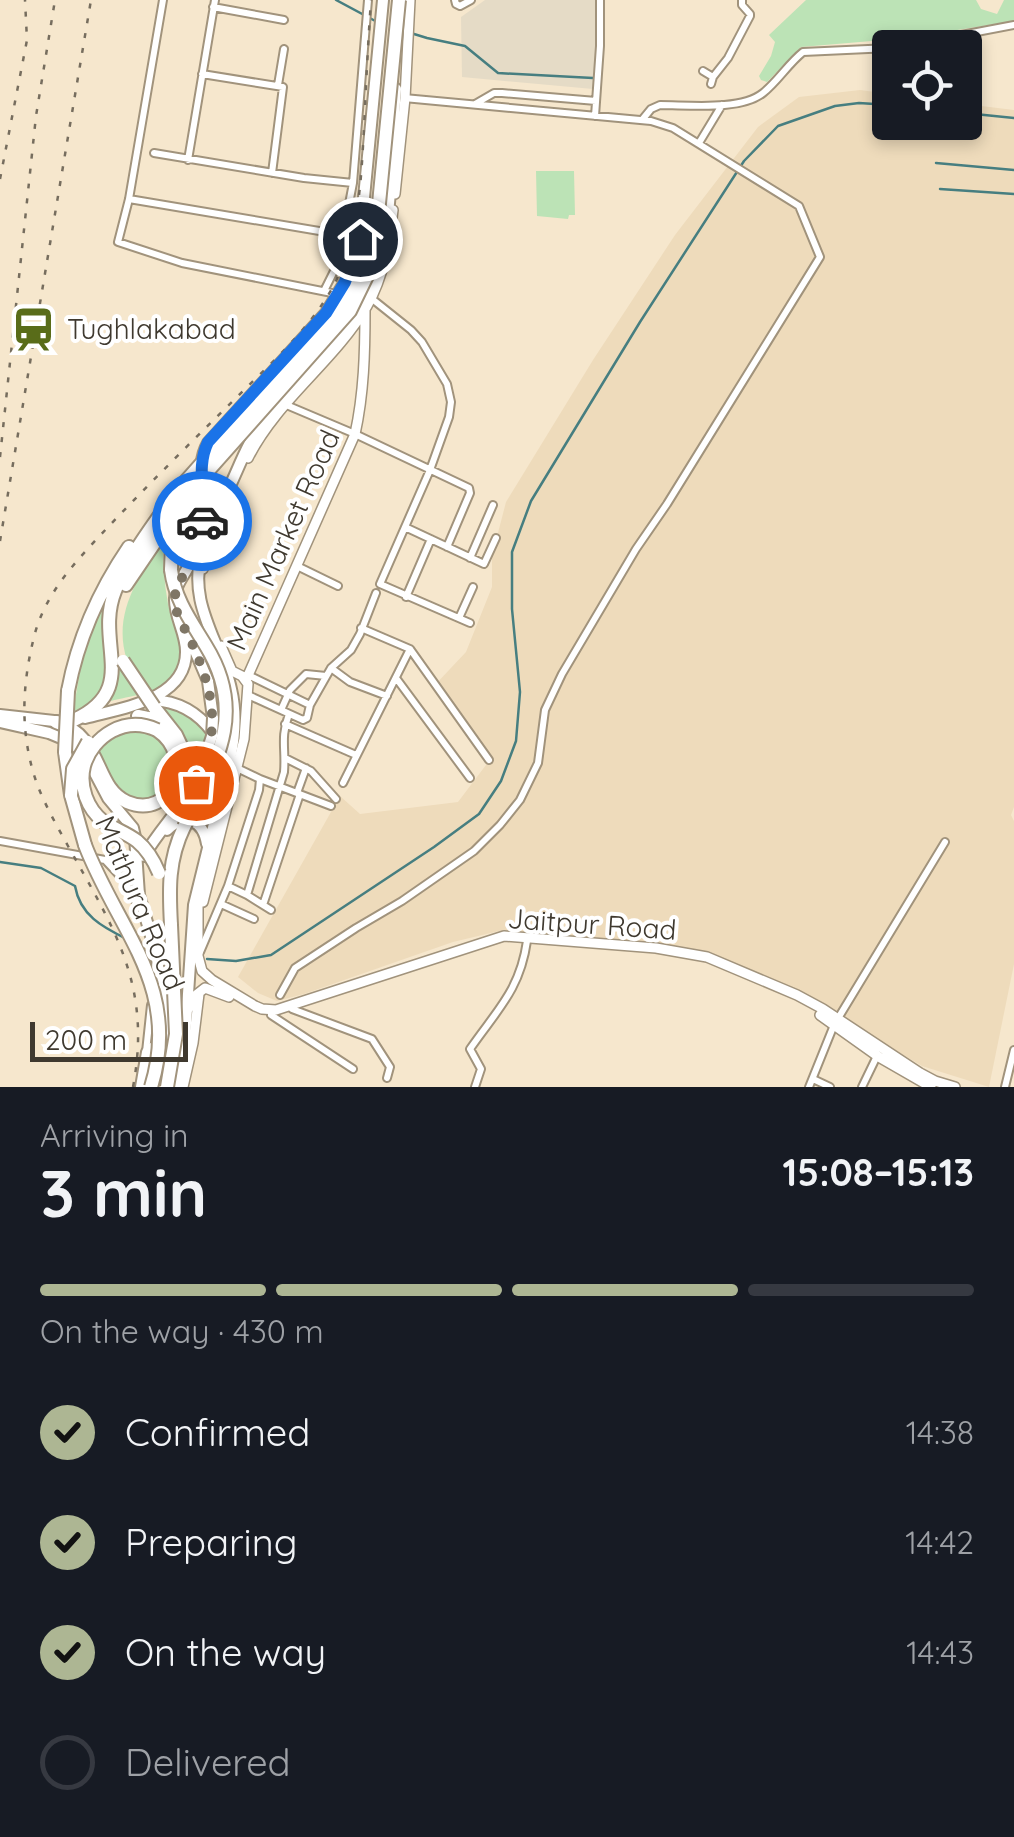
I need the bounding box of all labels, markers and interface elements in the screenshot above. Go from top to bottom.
map controls [872,30,982,140]
button: locate [872,30,982,140]
pin [318,197,403,282]
icon: home [333,212,388,267]
station icon: Tughlakabad [10,305,58,353]
place label: Tughlakabad [67,311,236,346]
street label: Main Market Road [218,424,347,655]
courier [152,471,252,571]
icon: car [175,494,230,549]
pin [154,741,239,826]
icon: bag [169,756,224,811]
street label: Mathura Road [88,810,193,995]
street label: Jaitpur Road [506,900,678,947]
scale bar [30,1017,188,1062]
text: 200 m [45,1022,127,1057]
text: Arriving in [40,1115,189,1155]
text: 15:08–15:13 [782,1148,974,1196]
text: 3 min [40,1152,207,1233]
text: On the way · 430 m [40,1311,324,1351]
icon: check [40,1405,95,1460]
text: Confirmed [125,1408,310,1456]
text: 14:38 [906,1412,974,1452]
icon: check [40,1515,95,1570]
text: Preparing [125,1518,297,1566]
text: 14:42 [905,1522,974,1562]
icon: check [40,1625,95,1680]
text: On the way [125,1628,326,1676]
text: 14:43 [906,1632,974,1672]
text: Delivered [125,1738,291,1786]

